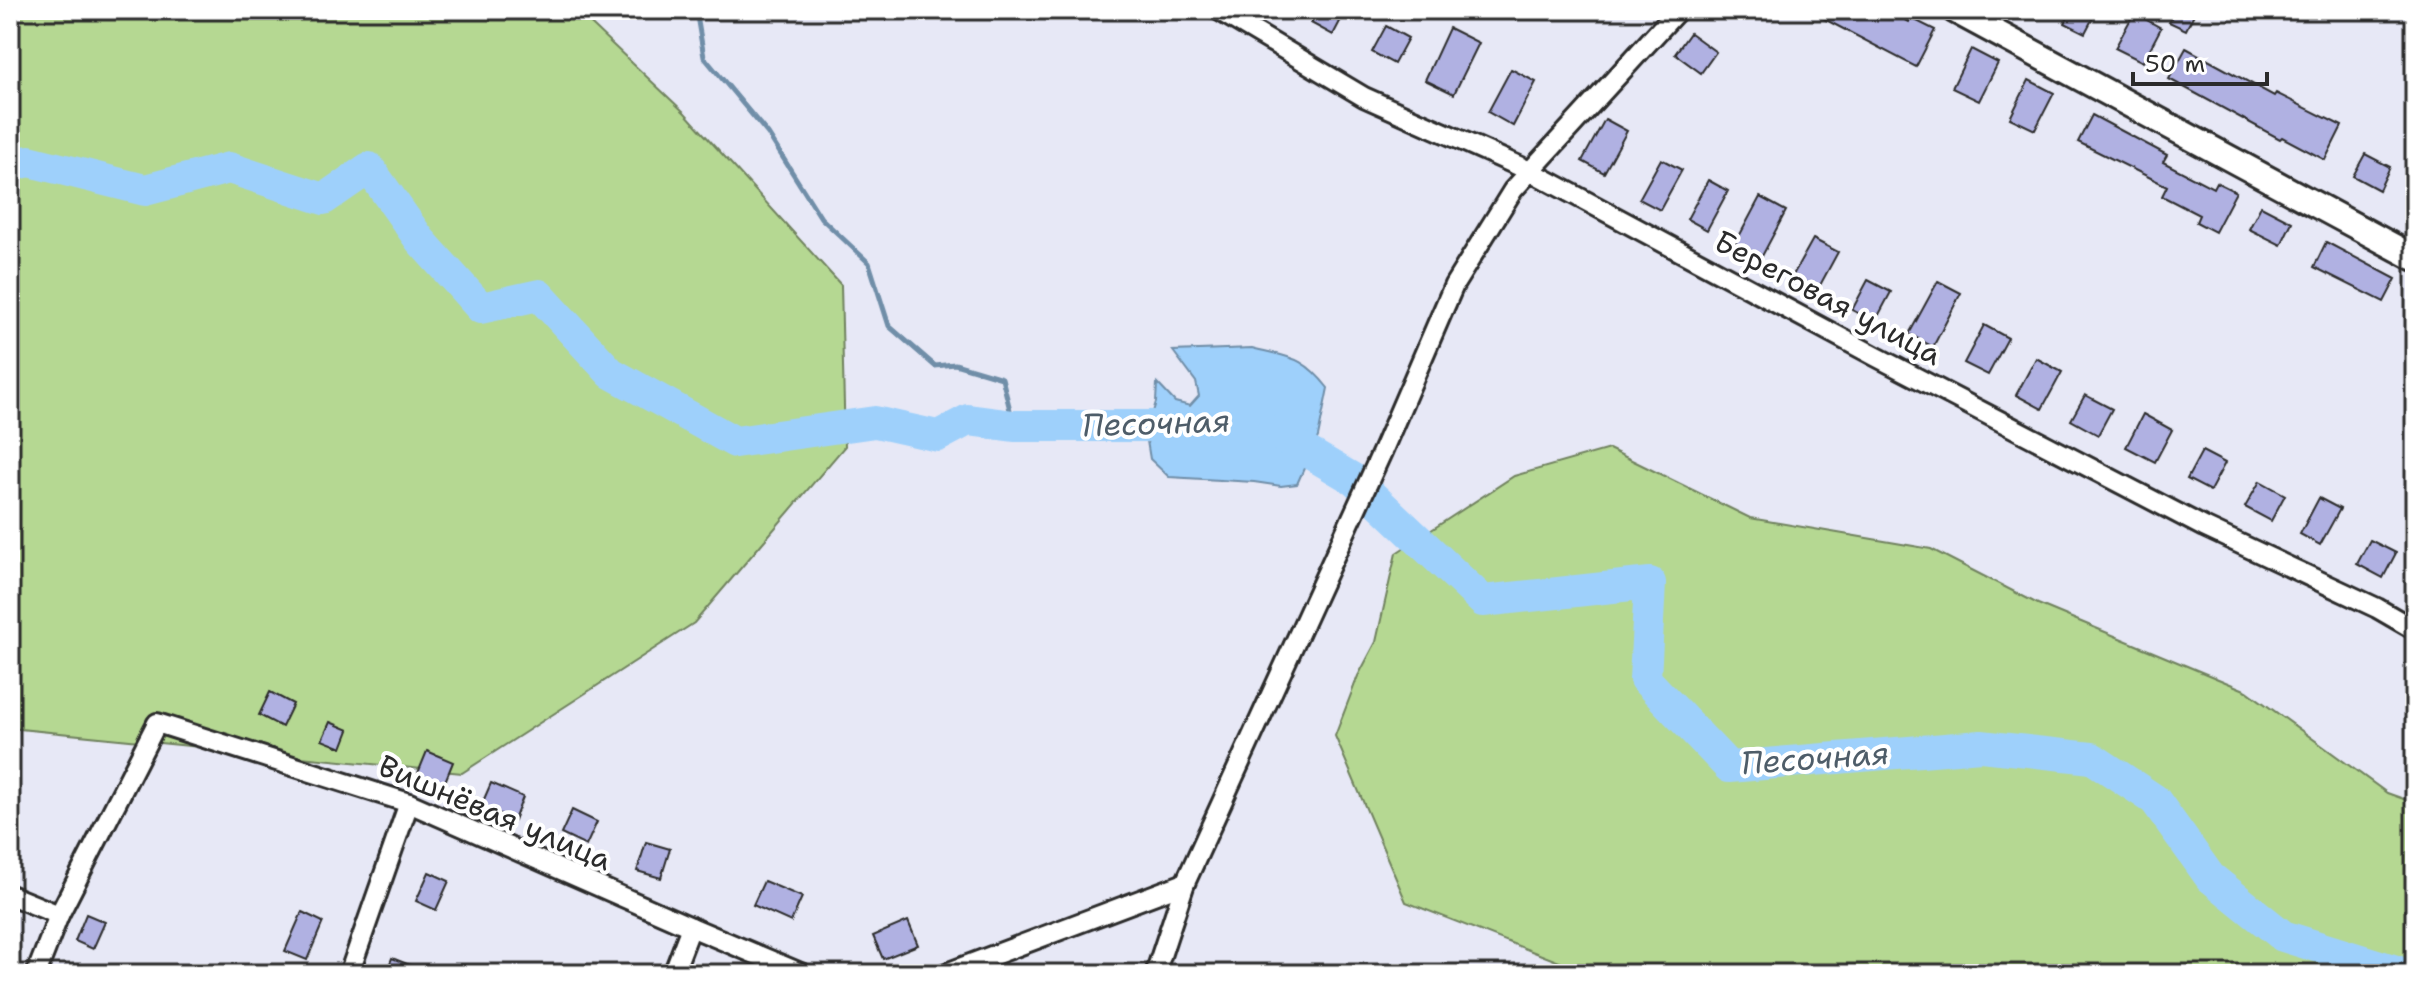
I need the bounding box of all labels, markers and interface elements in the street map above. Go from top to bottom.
scale bar [2133,36,2267,86]
text: 50 m [2145,48,2205,80]
street label: Береговая улица [1707,220,1949,375]
water label: Песочная [1081,398,1231,447]
water label: Песочная [1740,731,1890,784]
street label: Вишнёвая улица [372,745,618,880]

